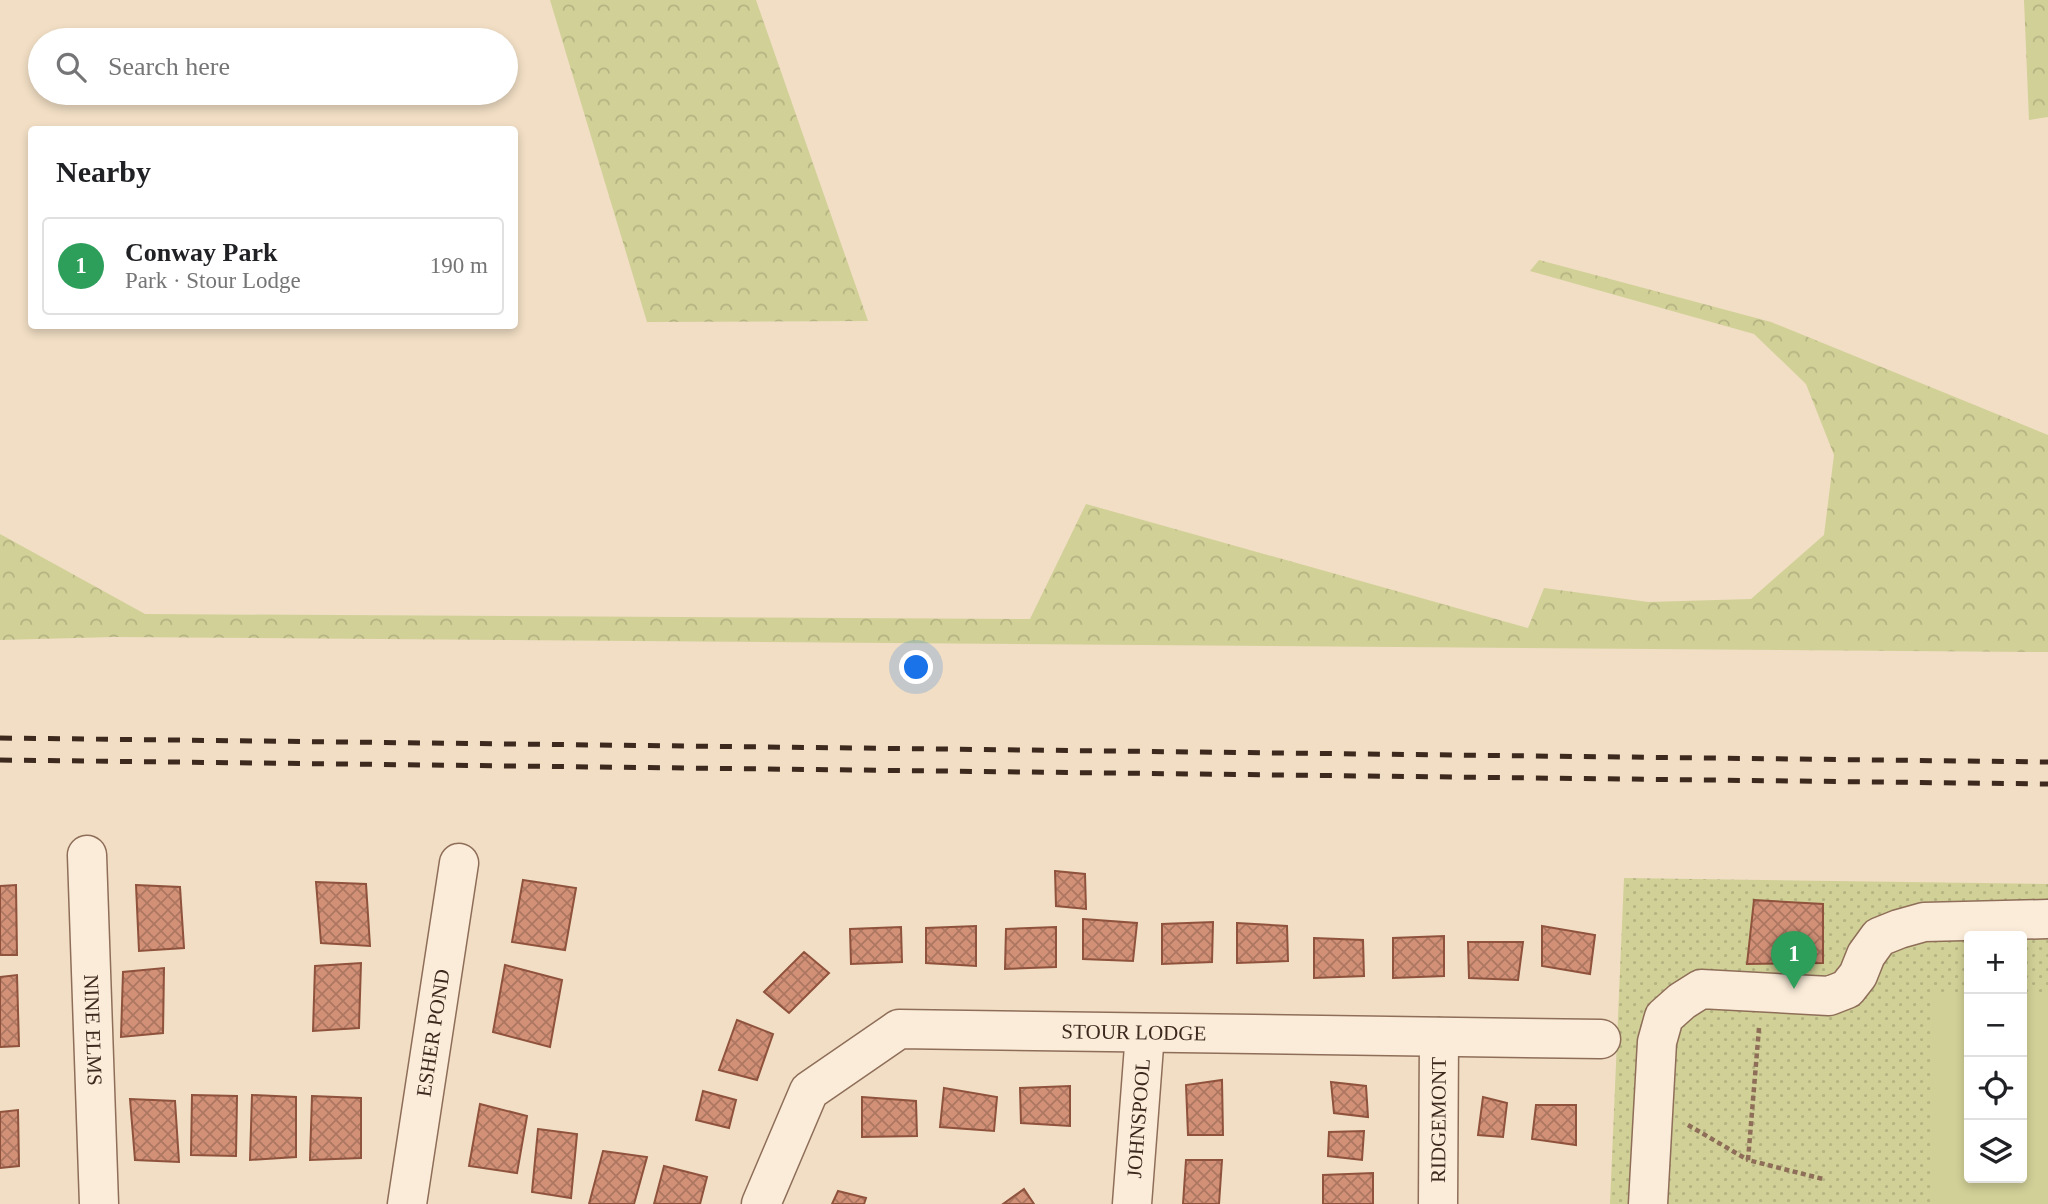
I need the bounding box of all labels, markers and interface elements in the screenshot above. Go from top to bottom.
search box [28,28,518,105]
icon: search [52,48,90,86]
text: Search here [108,52,230,81]
text: Nearby [56,155,151,188]
text: Conway Park [125,238,277,267]
text: 1 [75,253,87,278]
text: 190 m [430,253,488,278]
text: Park · Stour Lodge [125,268,301,293]
your location [899,650,933,684]
pin: 1 [1771,931,1817,989]
map controls [1964,931,2027,1183]
button: + [1964,931,2027,994]
street label: ESHER POND [411,967,455,1099]
street label: NINE ELMS [79,974,107,1086]
button: − [1964,994,2027,1057]
street label: STOUR LODGE [1061,1019,1207,1045]
street label: JOHNSPOOL [1122,1057,1155,1179]
street label: RIDGEMONT [1426,1057,1451,1183]
button: locate [1964,1057,2027,1120]
button: layers [1964,1120,2027,1183]

